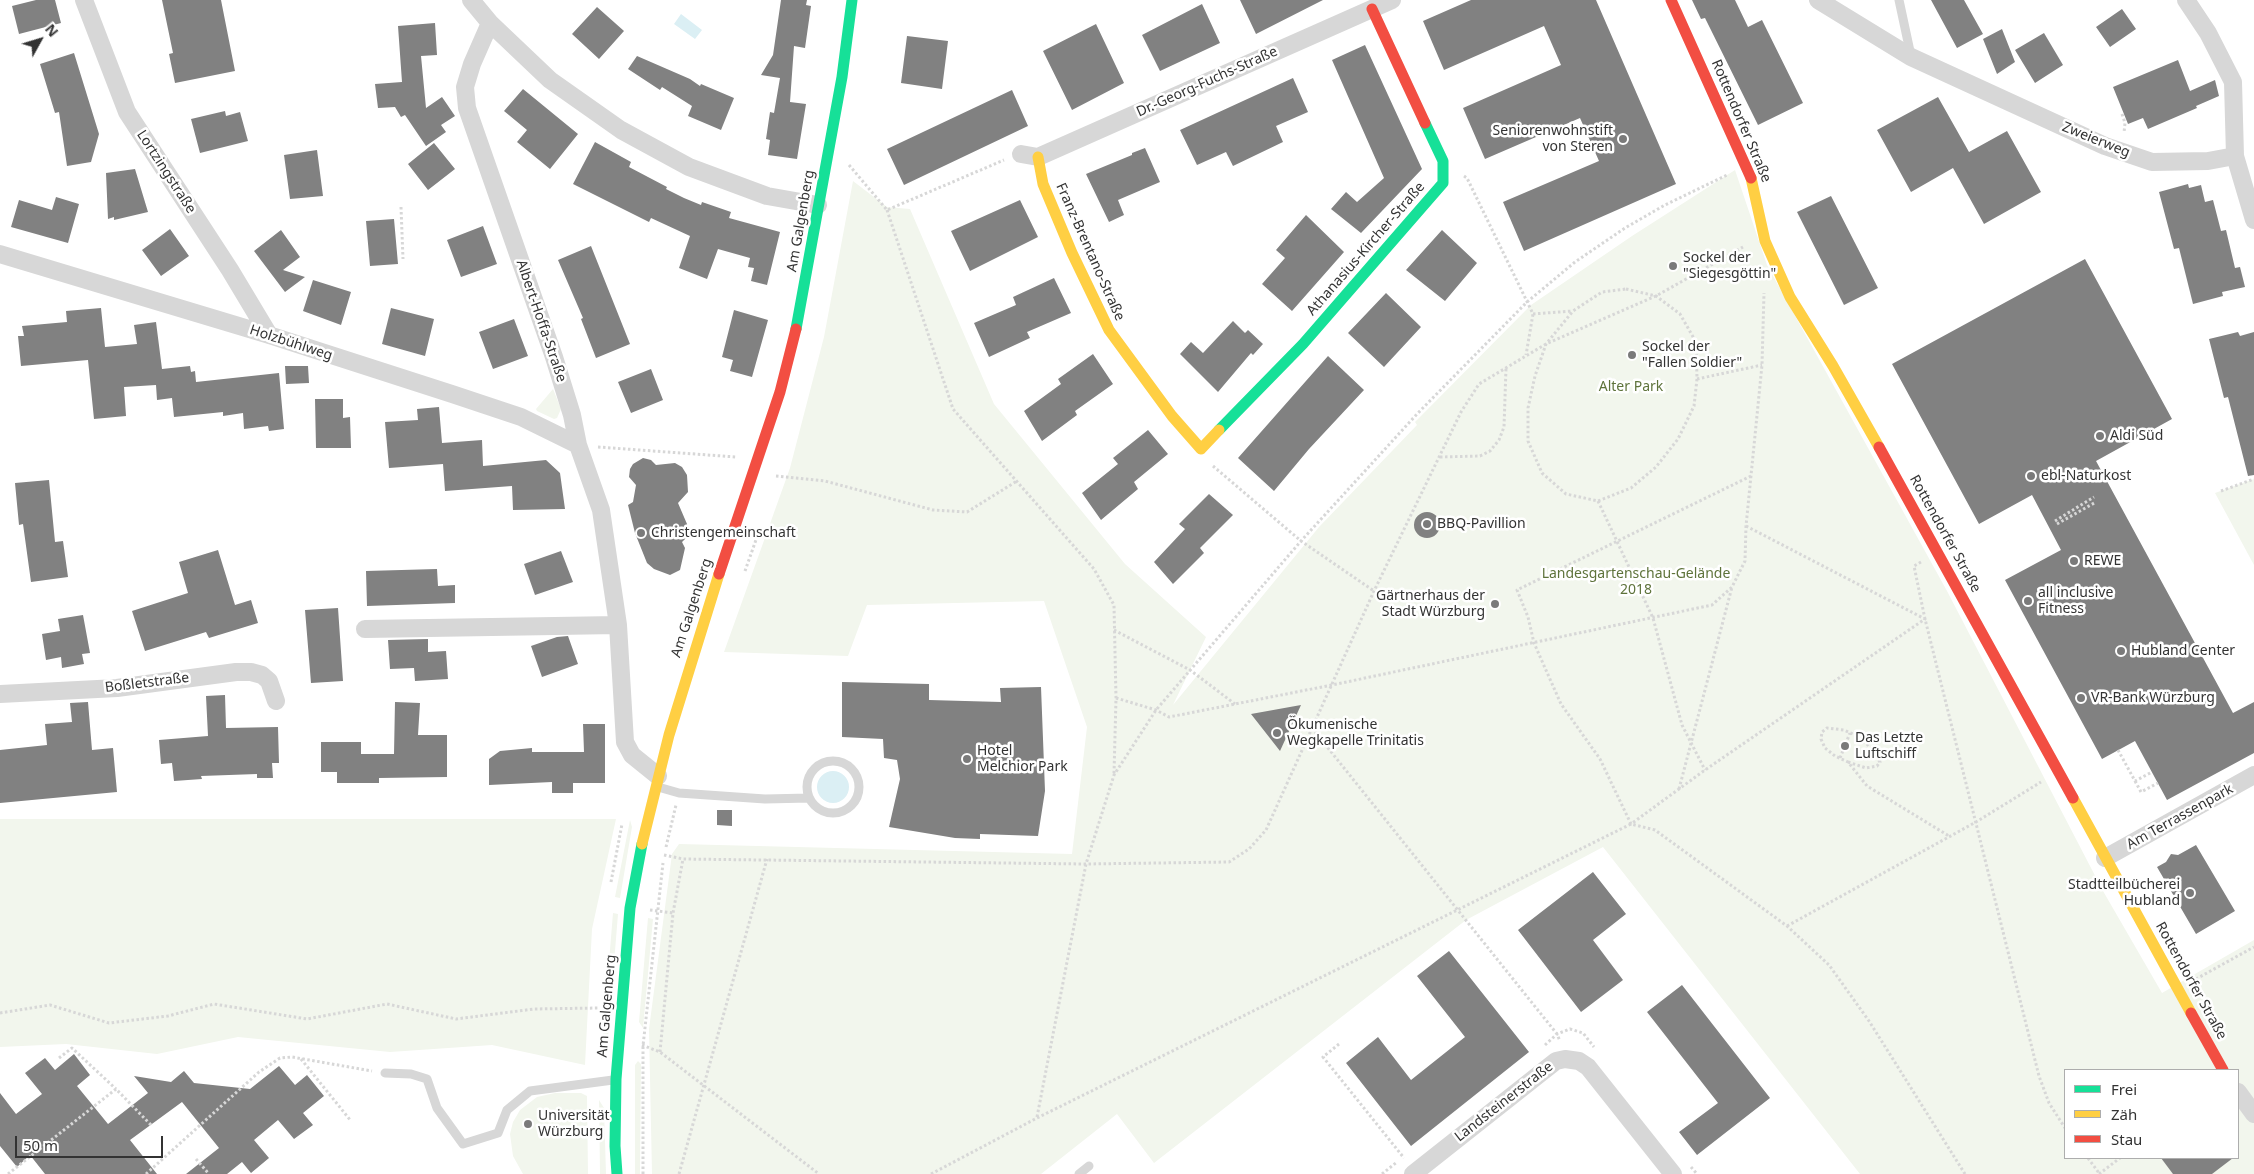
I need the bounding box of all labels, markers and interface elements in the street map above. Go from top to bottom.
north arrow [15,15,65,65]
text: N [41,20,63,41]
street label: Dr.-Georg-Fuchs-Straße [1134,43,1280,121]
street label: Rottendorfer Straße [1708,57,1774,185]
street label: Zweierweg [2060,119,2132,161]
place label: Seniorenwohnstift von Steren [1493,123,1613,156]
street label: Lortzingstraße [133,127,199,217]
marker: Seniorenwohnstift von Steren [1617,133,1629,145]
street label: Am Galgenberg [784,169,818,273]
street label: Athanasius-Kircher-Straße [1303,179,1429,319]
street label: Franz-Brentano-Straße [1052,181,1128,323]
place label: Sockel der "Siegesgöttin" [1683,250,1776,282]
street label: Albert-Hoffa-Straße [512,258,570,384]
marker: Sockel der "Siegesgöttin" [1667,260,1679,272]
street label: Holzbühlweg [247,322,335,364]
place label: Sockel der "Fallen Soldier" [1642,339,1742,372]
marker: Sockel der "Fallen Soldier" [1626,349,1638,361]
park label: Alter Park [1599,379,1663,395]
place label: Aldi Süd [2110,428,2163,444]
marker: Aldi Süd [2094,430,2106,442]
place label: ebl-Naturkost [2041,468,2131,484]
marker: ebl-Naturkost [2025,470,2037,482]
street label: Rottendorfer Straße [1906,472,1984,596]
place label: BBQ-Pavillion [1437,516,1526,532]
marker: BBQ-Pavillion [1421,518,1433,530]
place label: Christengemeinschaft [651,525,796,541]
marker: Christengemeinschaft [635,527,647,539]
place label: REWE [2084,553,2121,569]
marker: REWE [2068,555,2080,567]
street label: Am Galgenberg [668,556,716,660]
park label: Landesgartenschau-Gelände 2018 [1542,566,1730,598]
place label: all inclusive Fitness [2038,585,2113,618]
place label: Gärtnerhaus der Stadt Würzburg [1376,588,1485,620]
marker: all inclusive Fitness [2022,595,2034,607]
marker: Gärtnerhaus der Stadt Würzburg [1489,598,1501,610]
place label: Hubland Center [2131,643,2235,659]
marker: Hubland Center [2115,645,2127,657]
street label: Boßletstraße [104,669,190,697]
place label: VR-Bank Würzburg [2091,690,2215,706]
marker: VR-Bank Würzburg [2075,692,2087,704]
place label: Ökumenische Wegkapelle Trinitatis [1287,717,1424,750]
marker: Ökumenische Wegkapelle Trinitatis [1271,727,1283,739]
place label: Das Letzte Luftschiff [1855,730,1923,762]
marker: Das Letzte Luftschiff [1839,740,1851,752]
place label: Hotel Melchior Park [977,743,1068,776]
marker: Hotel Melchior Park [961,753,973,765]
street label: Am Terrassenpark [2124,781,2236,853]
place label: Stadtteilbücherei Hubland [2068,877,2180,910]
marker: Stadtteilbücherei Hubland [2184,887,2196,899]
street label: Rottendorfer Straße [2152,919,2230,1043]
street label: Am Galgenberg [594,954,620,1058]
street label: Landsteinerstraße [1452,1058,1556,1146]
legend [2064,1069,2239,1159]
text: Frei [2111,1079,2137,1099]
text: Zäh [2111,1104,2137,1124]
place label: Universität Würzburg [538,1108,610,1140]
marker: Universität Würzburg [522,1118,534,1130]
scale bar [18,1126,165,1158]
text: Stau [2111,1129,2142,1149]
text: 50 m [23,1135,58,1155]

